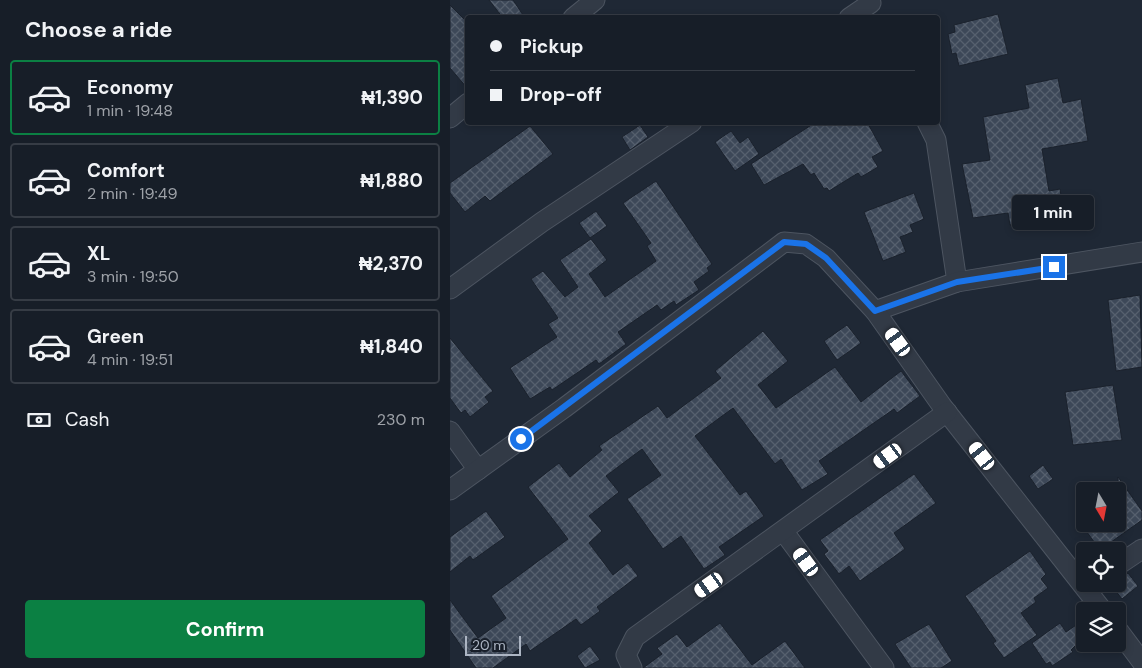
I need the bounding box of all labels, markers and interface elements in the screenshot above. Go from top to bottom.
text: Choose a ride [25,15,173,44]
text: Pickup [520,34,584,59]
icon: car [27,75,72,120]
text: Economy [87,75,174,100]
text: Drop-off [520,82,602,107]
text: ₦1,390 [361,85,423,110]
text: 1 min · 19:48 [87,100,173,121]
icon: car [27,158,72,203]
text: Comfort [87,158,165,183]
text: ₦1,880 [360,168,423,193]
text: 2 min · 19:49 [87,183,177,204]
callout: 1 min [1013,194,1095,230]
text: 1 min [1034,202,1072,223]
icon: car [27,241,72,286]
text: XL [87,241,110,266]
text: ₦2,370 [359,251,423,276]
route end [1043,256,1065,278]
text: 3 min · 19:50 [87,266,179,287]
icon: car [27,324,72,369]
text: Green [87,324,144,349]
car [883,325,912,359]
text: ₦1,840 [360,334,423,359]
text: 4 min · 19:51 [87,349,173,370]
icon: cash [25,406,53,434]
text: Cash [65,407,109,432]
text: 230 m [377,409,425,430]
route start [510,428,532,450]
car [966,440,997,472]
car [871,441,904,471]
north arrow [1076,482,1126,532]
map controls [1076,482,1126,652]
button: locate [1076,542,1126,592]
car [791,545,820,579]
car [692,570,725,600]
button: Confirm [25,600,425,658]
button: layers [1076,602,1126,652]
scale bar [465,633,521,656]
text: 20 m [472,636,506,654]

